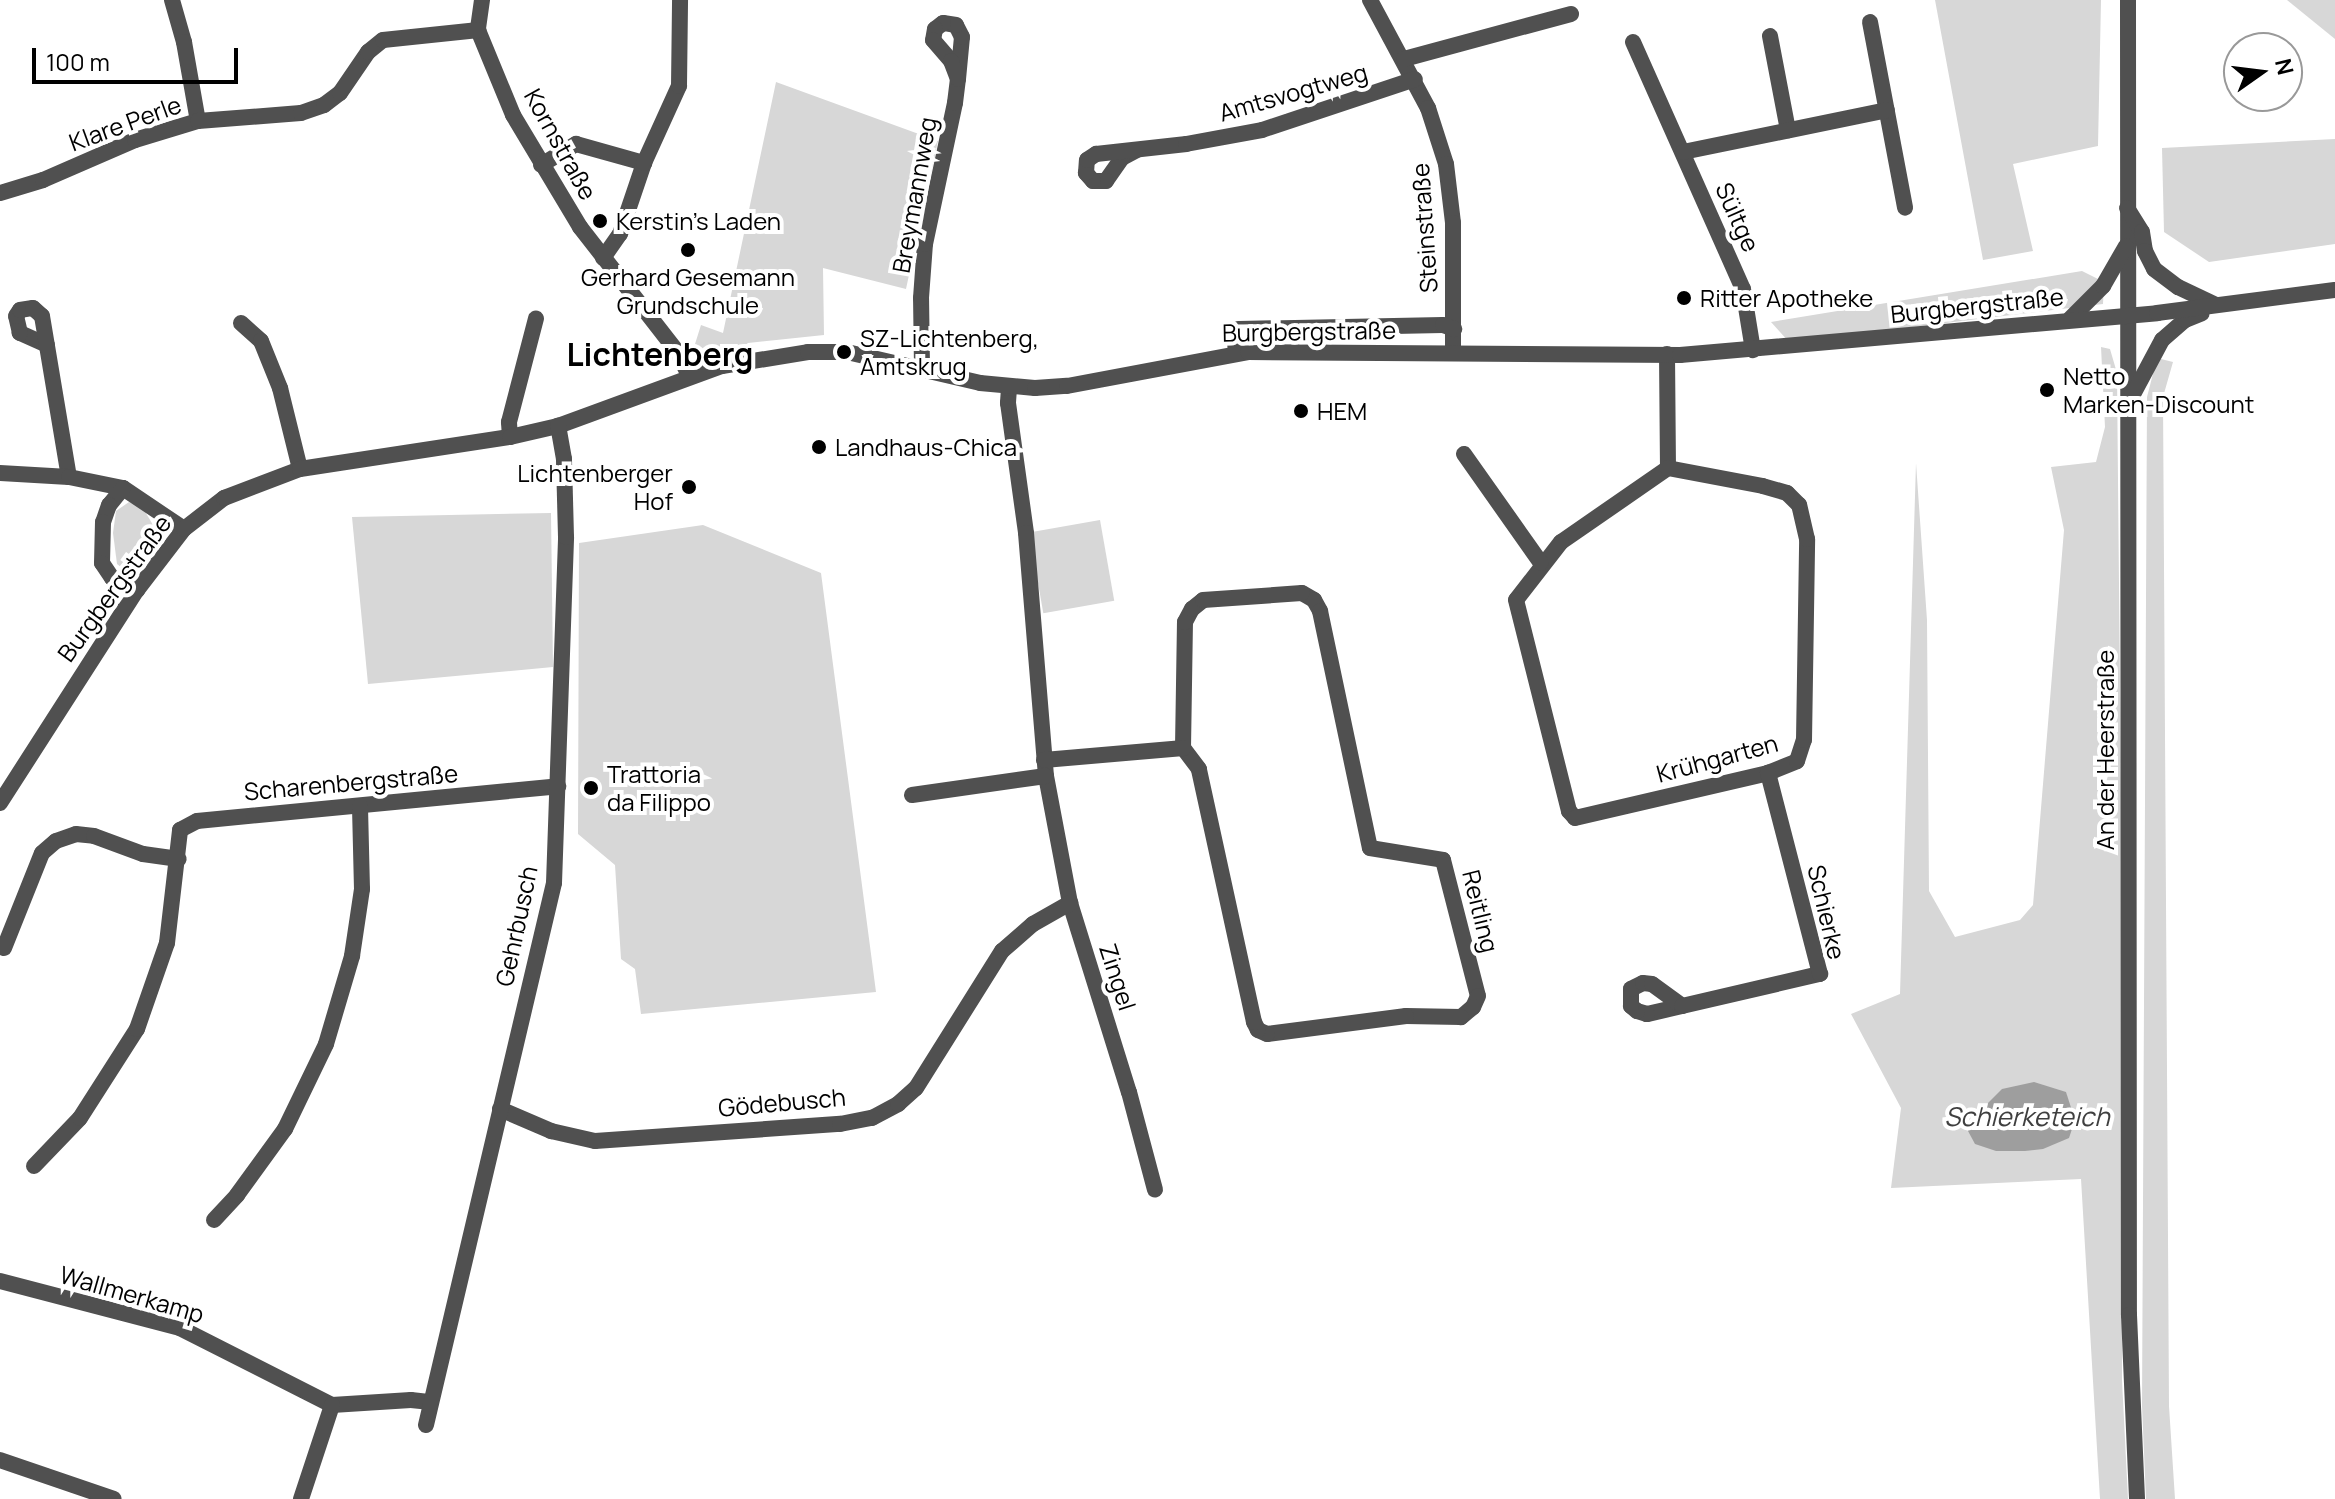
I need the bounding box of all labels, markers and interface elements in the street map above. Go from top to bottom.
scale bar [36,32,242,82]
north arrow [2223,32,2303,112]
text: 100 m [46,45,110,78]
text: N [2268,55,2301,78]
street label: Amtsvogtweg [1215,57,1371,127]
street label: Kornstraße [519,83,603,205]
street label: Klare Perle [65,89,185,157]
street label: Breymannweg [886,115,942,275]
street label: Steinstraße [1405,162,1443,294]
street label: Sültge [1710,178,1766,256]
place label: Kerstin's Laden [616,207,781,235]
marker: Kerstin's Laden [591,212,609,230]
marker: Gerhard Gesemann Grundschule [679,241,697,259]
place label: Gerhard Gesemann Grundschule [581,263,795,319]
street label: Burgbergstraße [1889,282,2065,328]
place label: Ritter Apotheke [1700,284,1873,312]
marker: Ritter Apotheke [1675,289,1693,307]
street label: Burgbergstraße [1222,315,1396,347]
place label: SZ-Lichtenberg, Amtskrug [860,324,1039,380]
district label: Lichtenberg [566,335,754,373]
marker: SZ-Lichtenberg, Amtskrug [835,343,853,361]
place label: Netto Marken-Discount [2063,362,2254,418]
marker: Netto Marken-Discount [2038,381,2056,399]
place label: HEM [1317,397,1367,425]
marker: HEM [1292,402,1310,420]
place label: Landhaus-Chica [835,433,1017,461]
marker: Landhaus-Chica [810,438,828,456]
place label: Lichtenberger Hof [517,459,673,515]
marker: Lichtenberger Hof [680,478,698,496]
street label: Burgbergstraße [51,509,177,667]
street label: An der Heerstraße [2091,650,2119,850]
street label: Krühgarten [1653,728,1781,788]
street label: Scharenbergstraße [243,758,459,806]
place label: Trattoria da Filippo [607,760,711,816]
marker: Trattoria da Filippo [582,779,600,797]
street label: Schierke [1802,862,1852,962]
street label: Gehrbusch [489,863,543,989]
street label: Reitling [1457,867,1505,955]
street label: Zingel [1094,940,1142,1014]
street label: Gödebusch [717,1082,847,1122]
water label: Schierketeich [1944,1101,2110,1133]
street label: Wallmerkamp [57,1260,207,1328]

